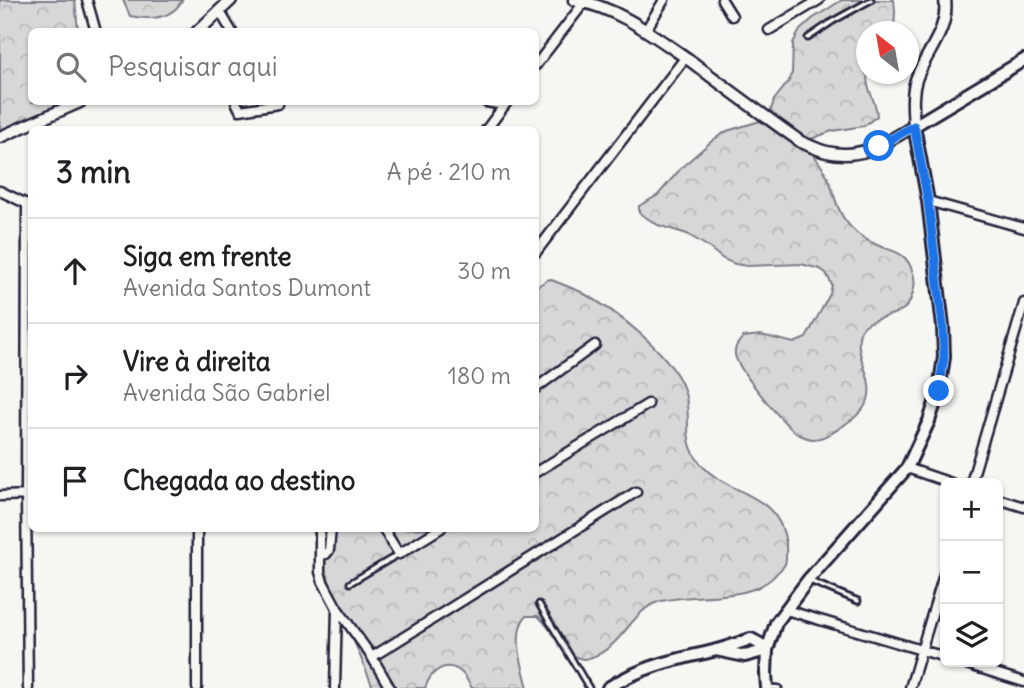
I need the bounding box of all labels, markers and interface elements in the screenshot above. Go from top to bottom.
north arrow [856,21,919,84]
search box [28,28,539,105]
icon: search [52,48,90,86]
text: Pesquisar aqui [108,50,277,83]
route start [863,130,894,161]
text: 3 min [56,153,131,191]
text: A pé · 210 m [387,157,511,186]
text: Siga em frente [123,240,291,273]
icon: ahead [56,252,94,290]
text: 30 m [457,256,511,285]
text: Avenida Santos Dumont [123,273,371,302]
text: Vire à direita [123,345,271,378]
icon: right [56,357,94,395]
text: 180 m [448,361,511,390]
route end [923,375,954,406]
text: Avenida São Gabriel [123,378,331,407]
icon: arrive [56,462,94,500]
text: Chegada ao destino [123,464,355,497]
map controls [940,478,1003,667]
button: + [940,478,1003,541]
button: − [940,541,1003,604]
button: layers [940,604,1003,667]

